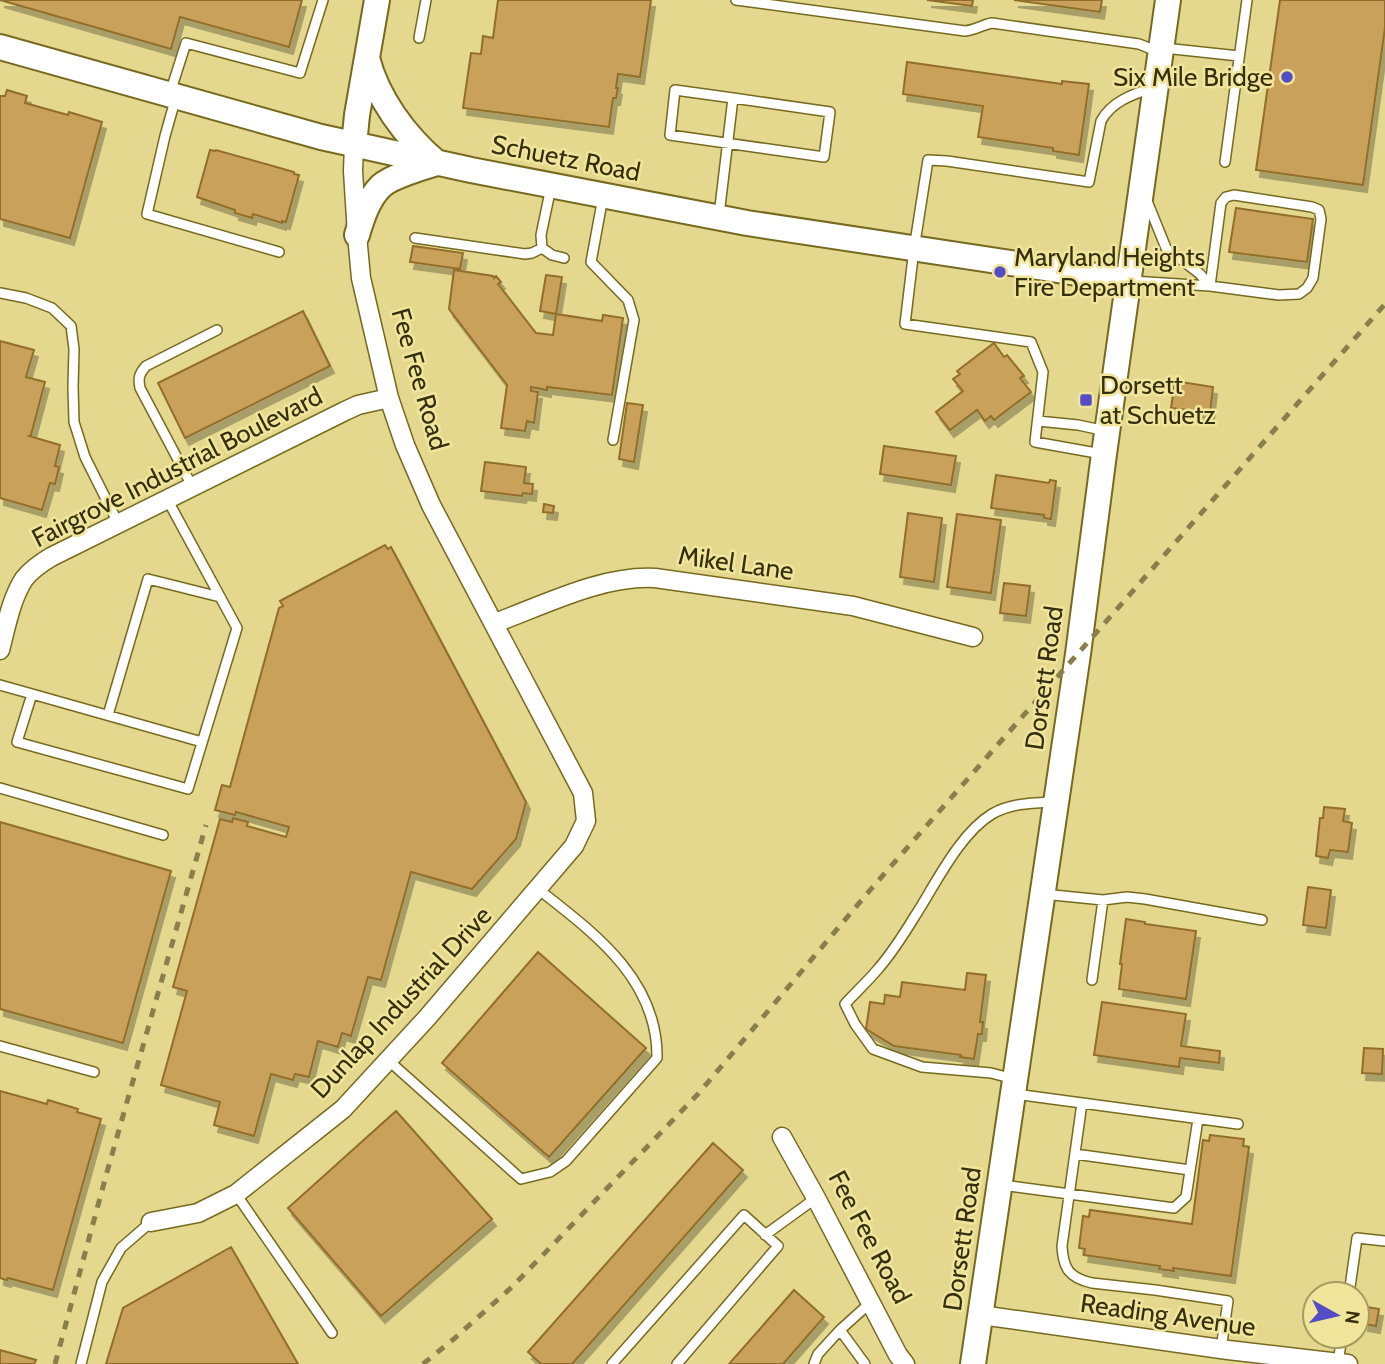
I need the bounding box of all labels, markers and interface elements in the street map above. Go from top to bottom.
place label: Six Mile Bridge [1113,61,1273,93]
marker: Six Mile Bridge [1279,69,1295,85]
street label: Schuetz Road [489,128,643,188]
place label: Maryland Heights Fire Department [1014,241,1206,303]
marker: Maryland Heights Fire Department [992,264,1008,280]
street label: Fee Fee Road [384,304,456,454]
place label: Dorsett at Schuetz [1100,369,1216,431]
street label: Fairgrove Industrial Boulevard [26,380,328,554]
marker: Dorsett at Schuetz [1078,392,1094,408]
street label: Mikel Lane [676,539,796,587]
street label: Dorsett Road [1018,604,1070,752]
street label: Dunlap Industrial Drive [304,899,498,1105]
street label: Fee Fee Road [822,1165,918,1309]
street label: Dorsett Road [936,1165,988,1313]
north arrow [1301,1280,1371,1350]
street label: Reading Avenue [1078,1287,1258,1343]
text: N [1340,1309,1365,1326]

